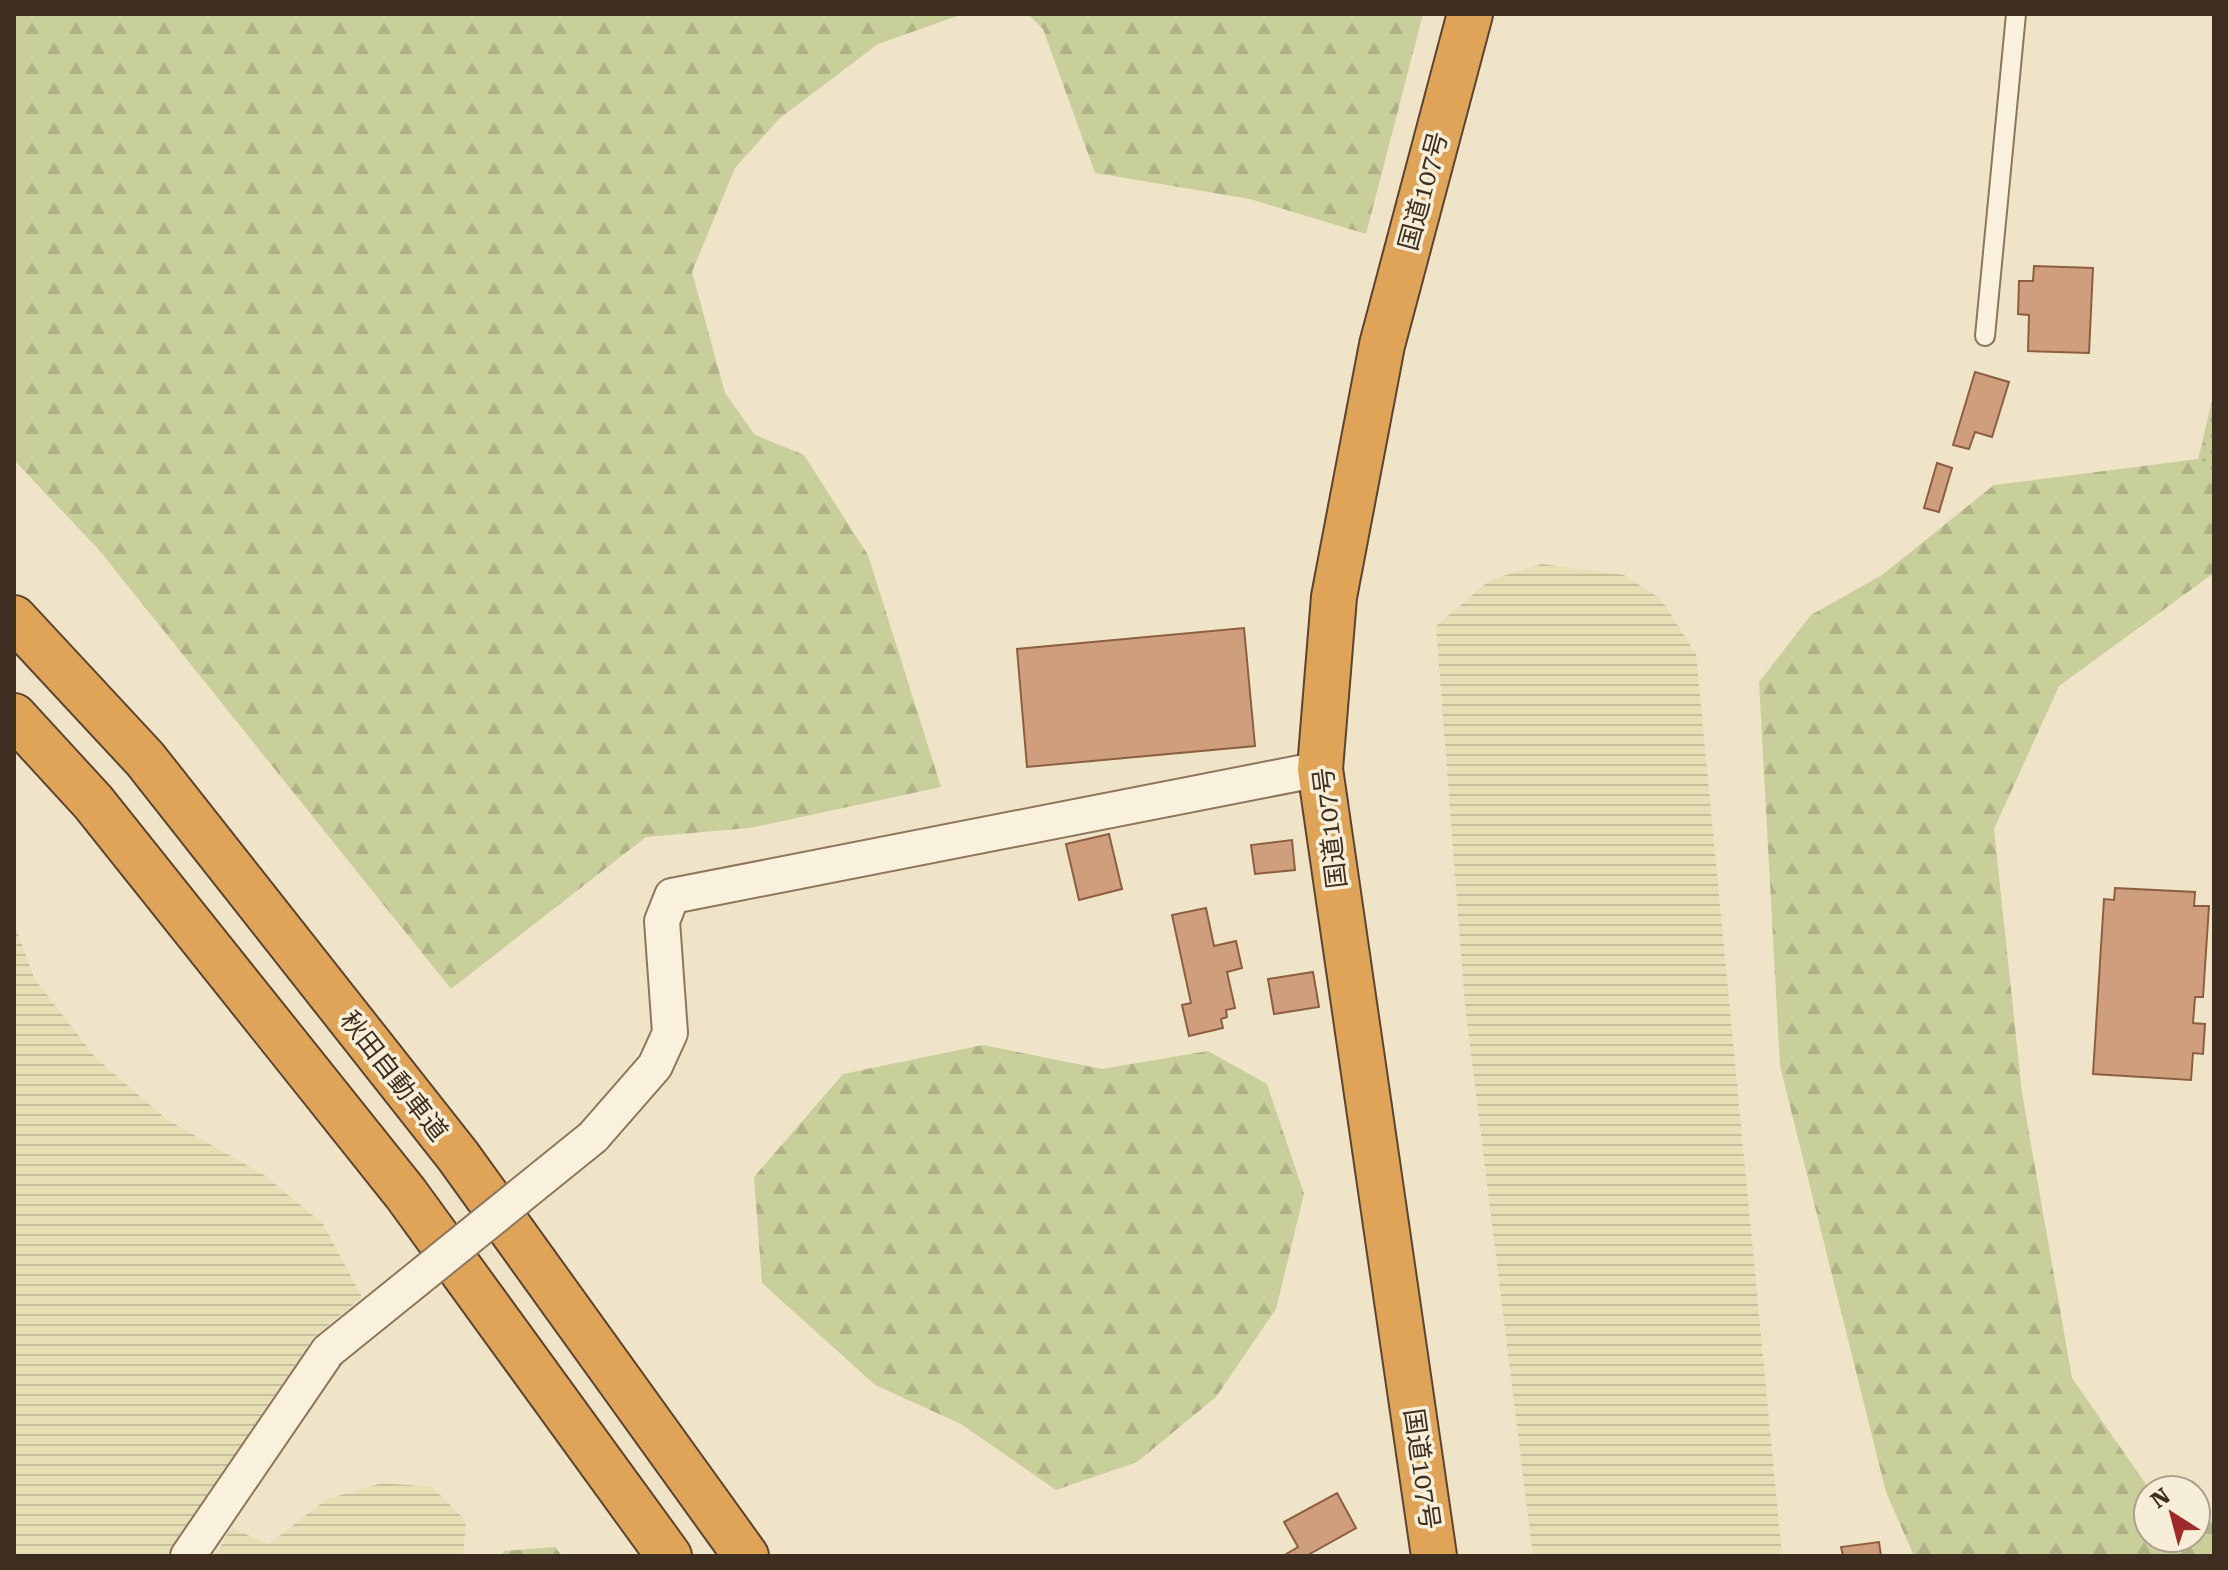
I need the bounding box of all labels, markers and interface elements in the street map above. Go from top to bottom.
street label: 国道107号 [1393,128,1453,254]
street label: 国道107号 [1308,766,1352,890]
street label: 秋田自動車道 [334,1005,454,1147]
street label: 国道107号 [1399,1407,1445,1531]
north arrow [2132,1474,2212,1554]
text: N [2146,1483,2175,1513]

